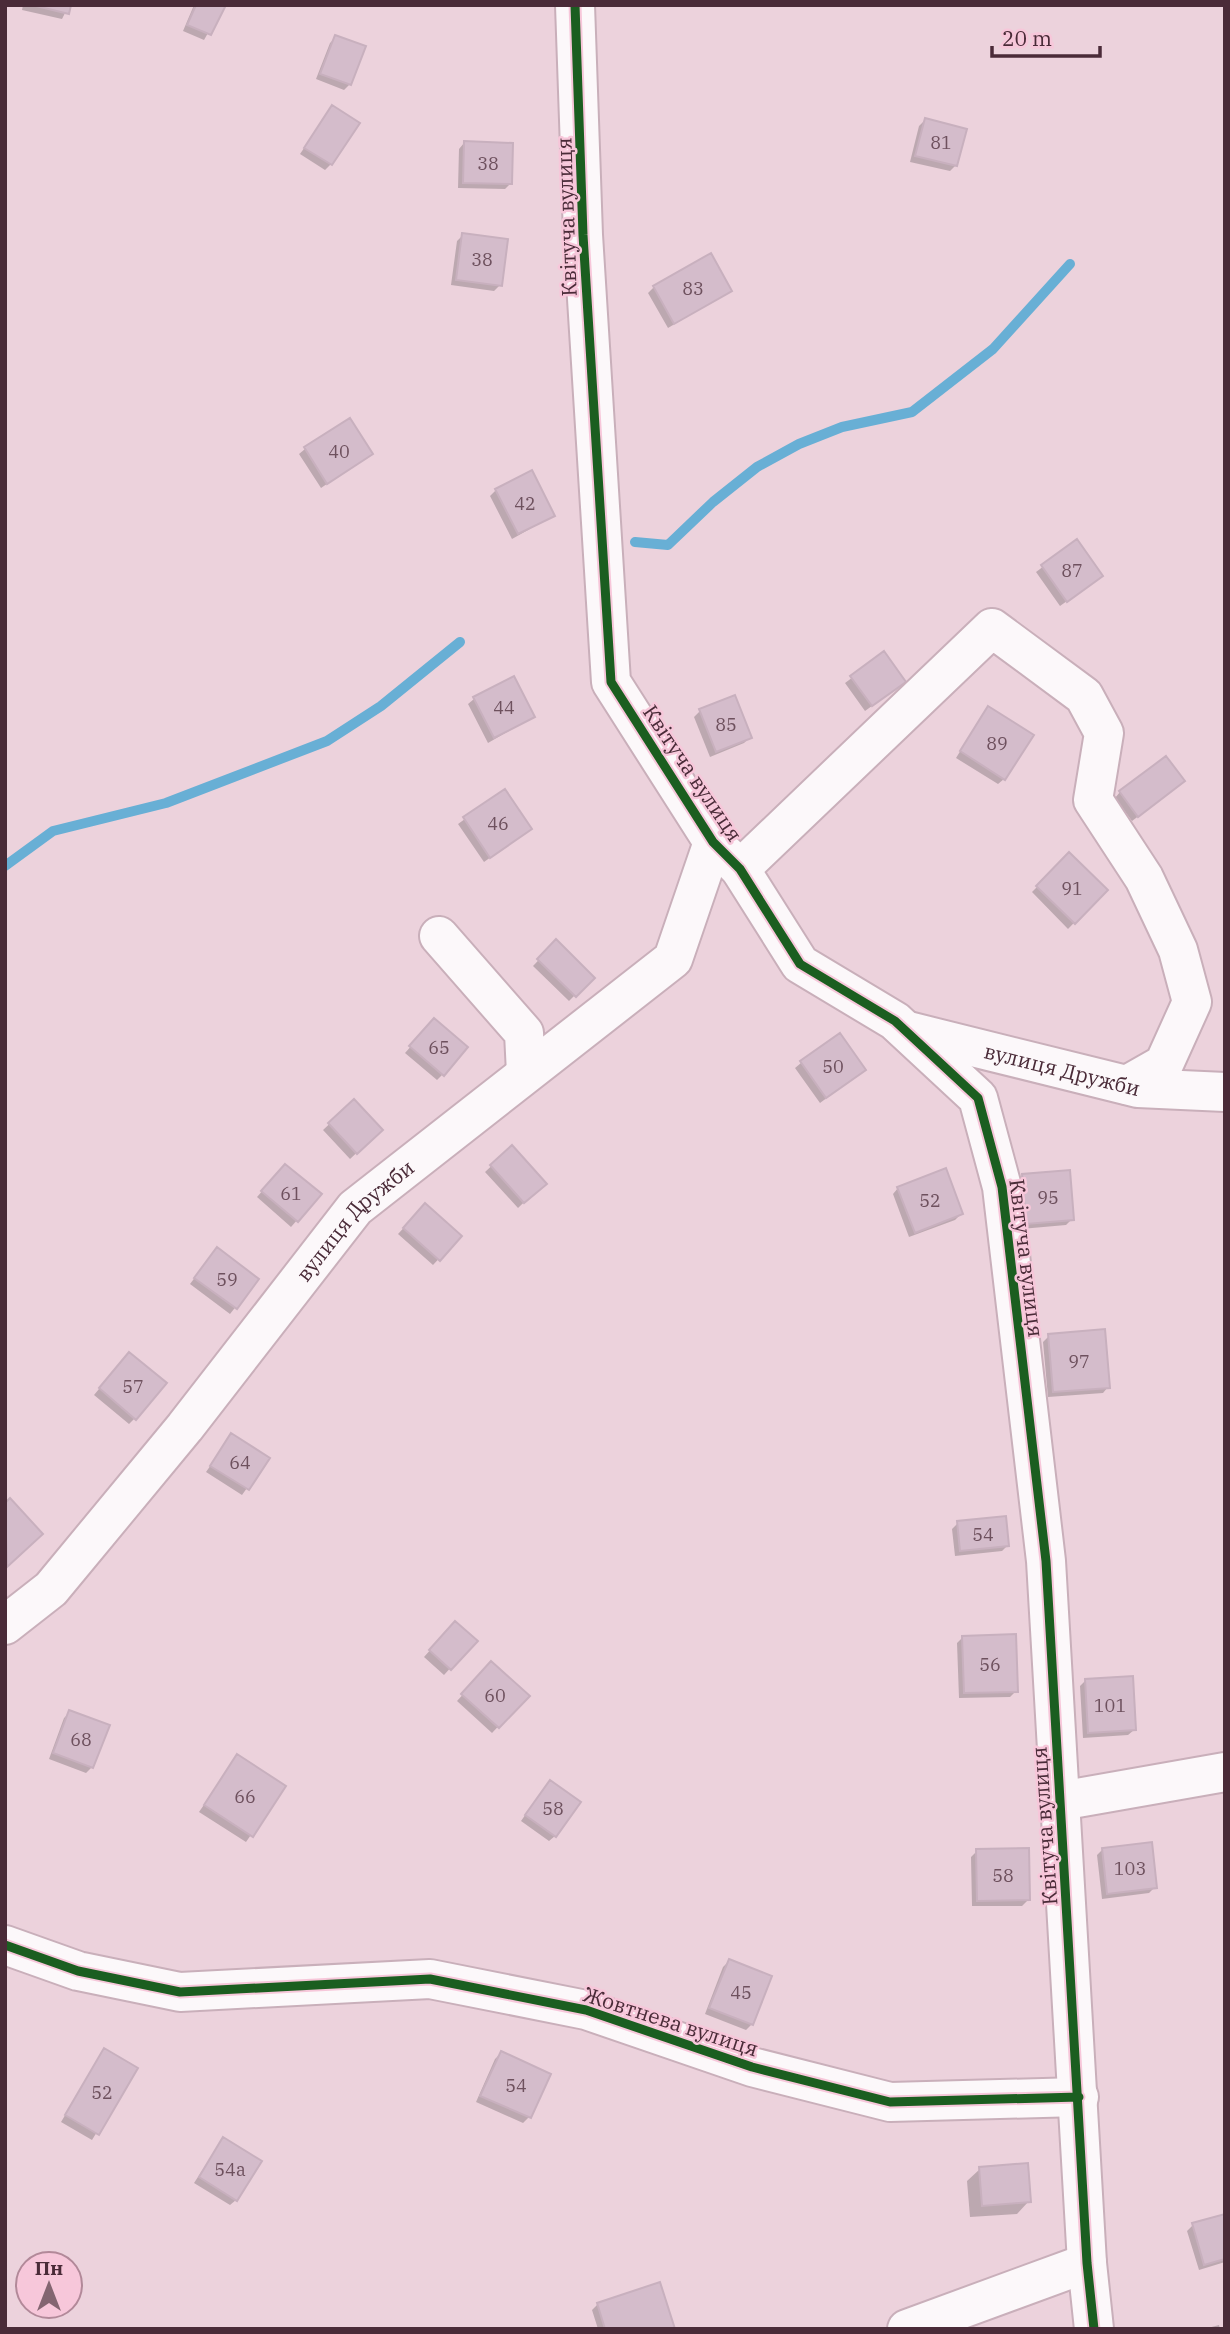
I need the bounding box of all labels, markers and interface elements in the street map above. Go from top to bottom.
scale bar [992,14,1100,58]
text: 20 m [1002,24,1052,52]
house number: 81 [930,131,952,154]
street label: Квітуча вулиця [549,137,583,297]
house number: 38 [477,152,499,175]
house number: 38 [471,248,493,271]
house number: 83 [682,277,704,300]
house number: 40 [328,440,350,463]
house number: 42 [514,492,536,515]
house number: 87 [1061,559,1083,582]
house number: 44 [493,696,515,719]
street label: Квітуча вулиця [637,699,749,847]
house number: 85 [715,713,737,736]
house number: 89 [986,732,1008,755]
house number: 46 [487,812,509,835]
house number: 91 [1061,877,1083,900]
house number: 65 [428,1036,450,1059]
street label: вулиця Дружби [981,1036,1143,1102]
house number: 50 [822,1055,844,1078]
street label: вулиця Дружби [289,1153,420,1287]
street label: Квітуча вулиця [1003,1177,1051,1339]
house number: 61 [280,1182,302,1205]
house number: 95 [1037,1186,1059,1209]
house number: 52 [919,1189,941,1212]
house number: 59 [216,1268,238,1291]
house number: 97 [1068,1350,1090,1373]
house number: 57 [122,1375,144,1398]
house number: 64 [229,1451,251,1474]
house number: 54 [972,1523,994,1546]
house number: 56 [979,1653,1001,1676]
house number: 60 [484,1684,506,1707]
house number: 101 [1094,1694,1126,1717]
house number: 68 [70,1728,92,1751]
street label: Квітуча вулиця [1024,1746,1064,1906]
house number: 66 [234,1785,256,1808]
house number: 58 [542,1797,564,1820]
house number: 103 [1114,1857,1146,1880]
house number: 58 [992,1864,1014,1887]
street label: Жовтнева вулиця [580,1979,762,2063]
house number: 45 [730,1981,752,2004]
house number: 54 [505,2074,527,2097]
house number: 52 [91,2081,113,2104]
house number: 54а [214,2158,246,2181]
north arrow [14,2250,84,2320]
text: Пн [35,2256,63,2280]

